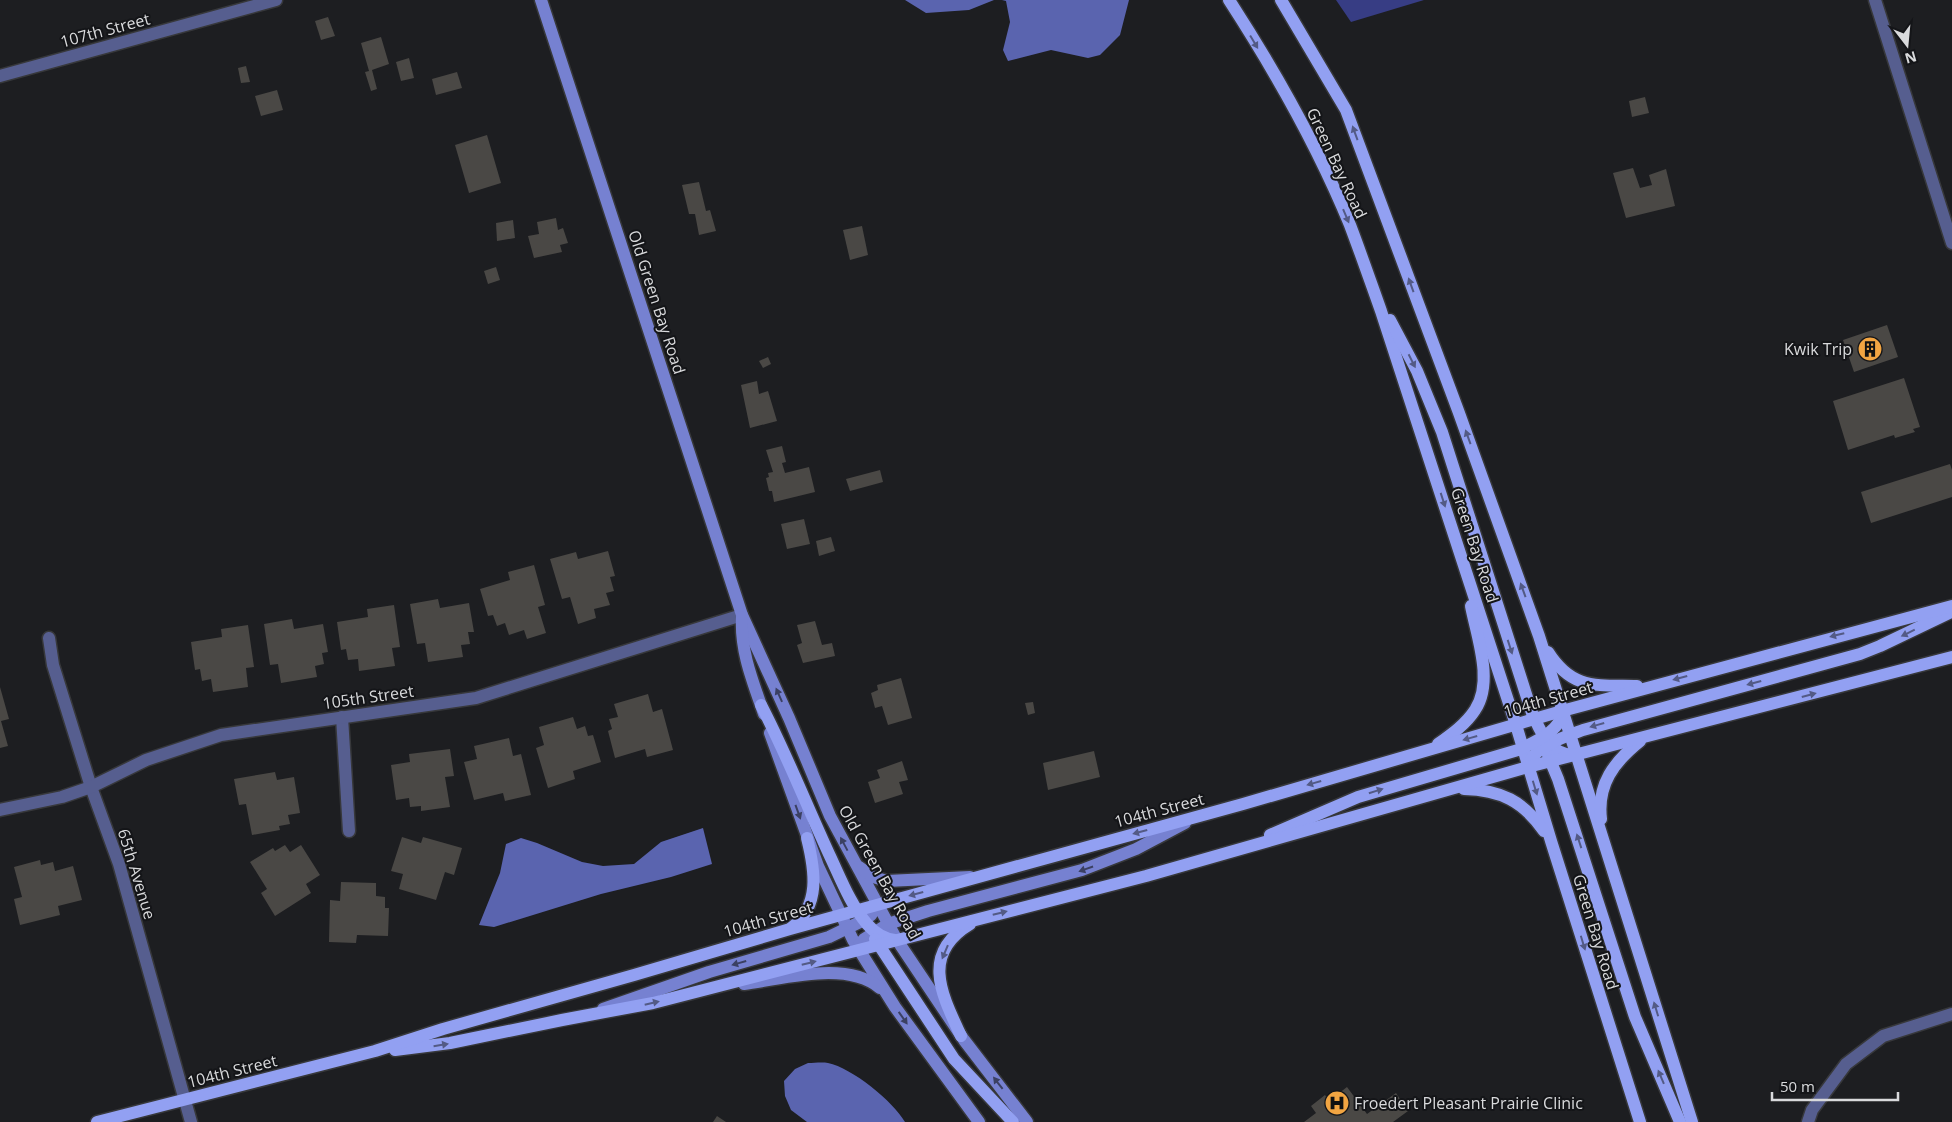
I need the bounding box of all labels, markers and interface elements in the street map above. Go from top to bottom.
street label: 107th Street [58,7,152,53]
north arrow [1882,20,1932,70]
one-way arrow [1250,35,1259,48]
text: N [1903,47,1919,69]
street label: Green Bay Road [1302,104,1372,222]
one-way arrow [1351,125,1359,140]
one-way arrow [1342,209,1350,223]
street label: Old Green Bay Road [623,227,691,377]
one-way arrow [1407,278,1415,292]
building icon: Kwik Trip [1857,336,1883,362]
place label: Kwik Trip [1784,338,1852,360]
one-way arrow [1408,354,1416,368]
one-way arrow [1464,430,1471,445]
street label: Green Bay Road [1446,485,1504,605]
one-way arrow [1440,492,1447,507]
one-way arrow [1519,583,1526,598]
one-way arrow [1901,629,1915,637]
one-way arrow [1829,632,1844,640]
one-way arrow [1507,640,1515,655]
one-way arrow [1673,675,1688,683]
street label: 104th Street [1501,676,1595,722]
one-way arrow [1746,679,1762,687]
street label: 105th Street [321,680,415,714]
one-way arrow [774,688,782,702]
one-way arrow [1802,691,1817,699]
one-way arrow [1590,722,1605,730]
one-way arrow [1462,734,1477,742]
one-way arrow [1306,780,1321,788]
one-way arrow [1531,781,1539,796]
street label: 104th Street [1112,787,1206,833]
one-way arrow [1369,787,1384,794]
street label: Old Green Bay Road [834,801,926,943]
one-way arrow [794,805,802,820]
street label: 65th Avenue [113,826,161,922]
one-way arrow [1133,829,1148,837]
one-way arrow [1574,834,1582,849]
one-way arrow [840,837,848,851]
one-way arrow [1078,865,1093,873]
street label: Green Bay Road [1568,872,1624,992]
one-way arrow [909,890,924,898]
street label: 104th Street [721,896,815,942]
one-way arrow [993,909,1008,917]
one-way arrow [1580,936,1587,951]
one-way arrow [941,945,949,959]
one-way arrow [802,959,817,967]
one-way arrow [732,960,747,968]
one-way arrow [644,999,659,1007]
one-way arrow [1652,1001,1659,1016]
one-way arrow [898,1011,908,1025]
one-way arrow [433,1040,449,1048]
street label: 104th Street [185,1049,279,1093]
one-way arrow [1656,1070,1664,1084]
scale bar [1772,1070,1898,1102]
text: 50 m [1780,1076,1815,1096]
one-way arrow [992,1077,1003,1090]
hospital icon: Froedert Pleasant Prairie Clinic [1324,1090,1350,1116]
place label: Froedert Pleasant Prairie Clinic [1354,1092,1583,1114]

